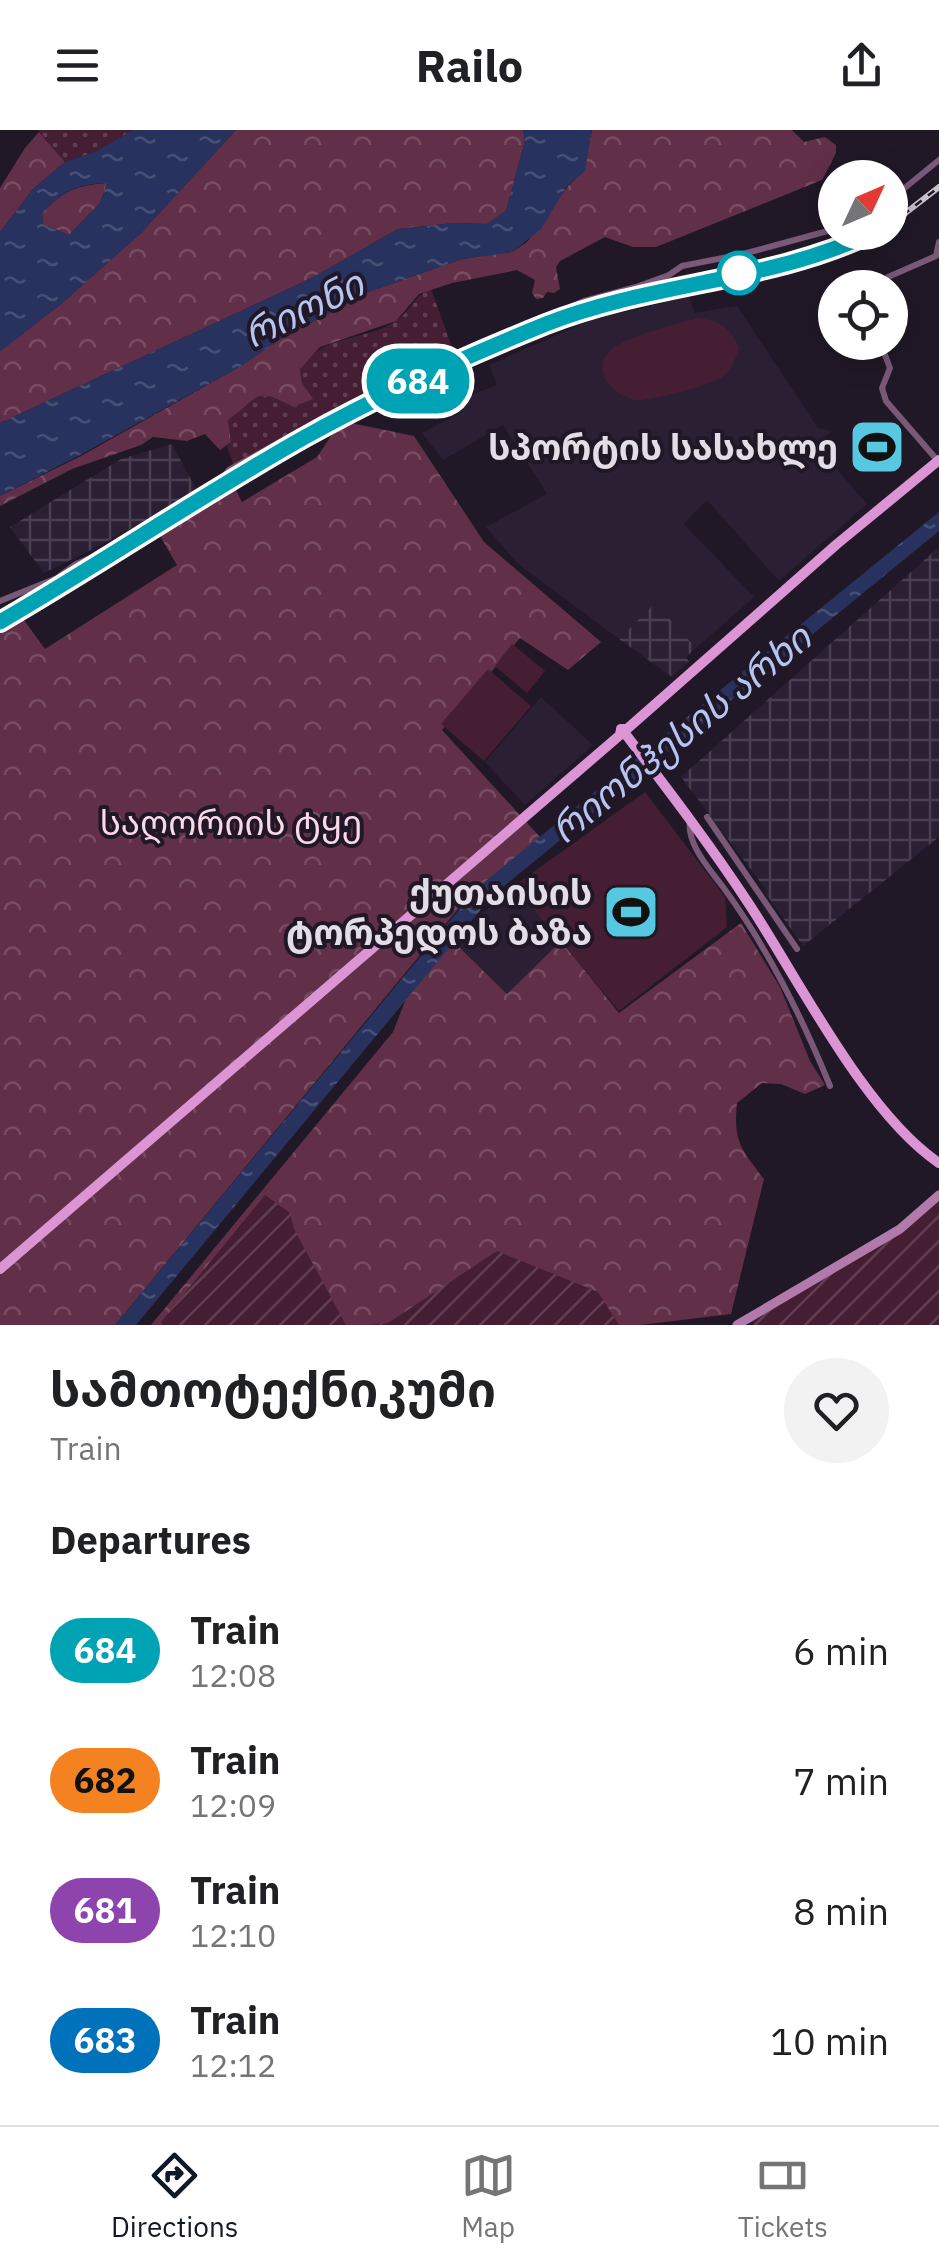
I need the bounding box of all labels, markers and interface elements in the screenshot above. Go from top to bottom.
text: Railo [416,36,523,94]
icon: menu [50,38,105,93]
icon: share [834,38,889,93]
north arrow [818,160,908,250]
map controls [818,160,908,360]
unlabelled marker [718,252,760,294]
water label: რიონი [235,257,373,358]
button: locate [818,270,908,360]
line badge: 684 [360,348,476,414]
text: 684 [386,358,450,404]
sports icon: სპორტის სასახლე [847,417,907,477]
place label: სპორტის სასახლე [488,424,838,470]
water label: რიონჰესის არხი [540,611,822,853]
park label: საღორიის ტყე [100,799,362,845]
place label: ქუთაისის ტორპედოს ბაზა [286,869,592,955]
sports icon: ქუთაისის ტორპედოს ბაზა [601,882,661,942]
text: სამთოტექნიკუმი [50,1358,496,1420]
button: heart [784,1358,889,1463]
text: Train [50,1427,122,1469]
text: Departures [50,1515,251,1564]
text: Train [190,1605,280,1654]
text: 6 min [793,1626,889,1675]
text: 684 [73,1627,137,1673]
text: 12:08 [190,1654,276,1696]
text: Train [190,1735,280,1784]
text: 7 min [793,1756,889,1805]
text: 682 [73,1757,137,1803]
text: 12:09 [190,1784,276,1826]
text: Train [190,1865,280,1914]
text: 8 min [793,1886,889,1935]
text: 681 [73,1887,137,1933]
text: 12:10 [190,1914,276,1956]
text: Train [190,1995,280,2044]
text: 10 min [770,2016,889,2065]
text: 683 [73,2017,137,2063]
text: 12:12 [190,2044,276,2086]
tab: Directions [111,2148,238,2245]
tab: Map [461,2148,516,2245]
tab: Tickets [738,2148,828,2245]

